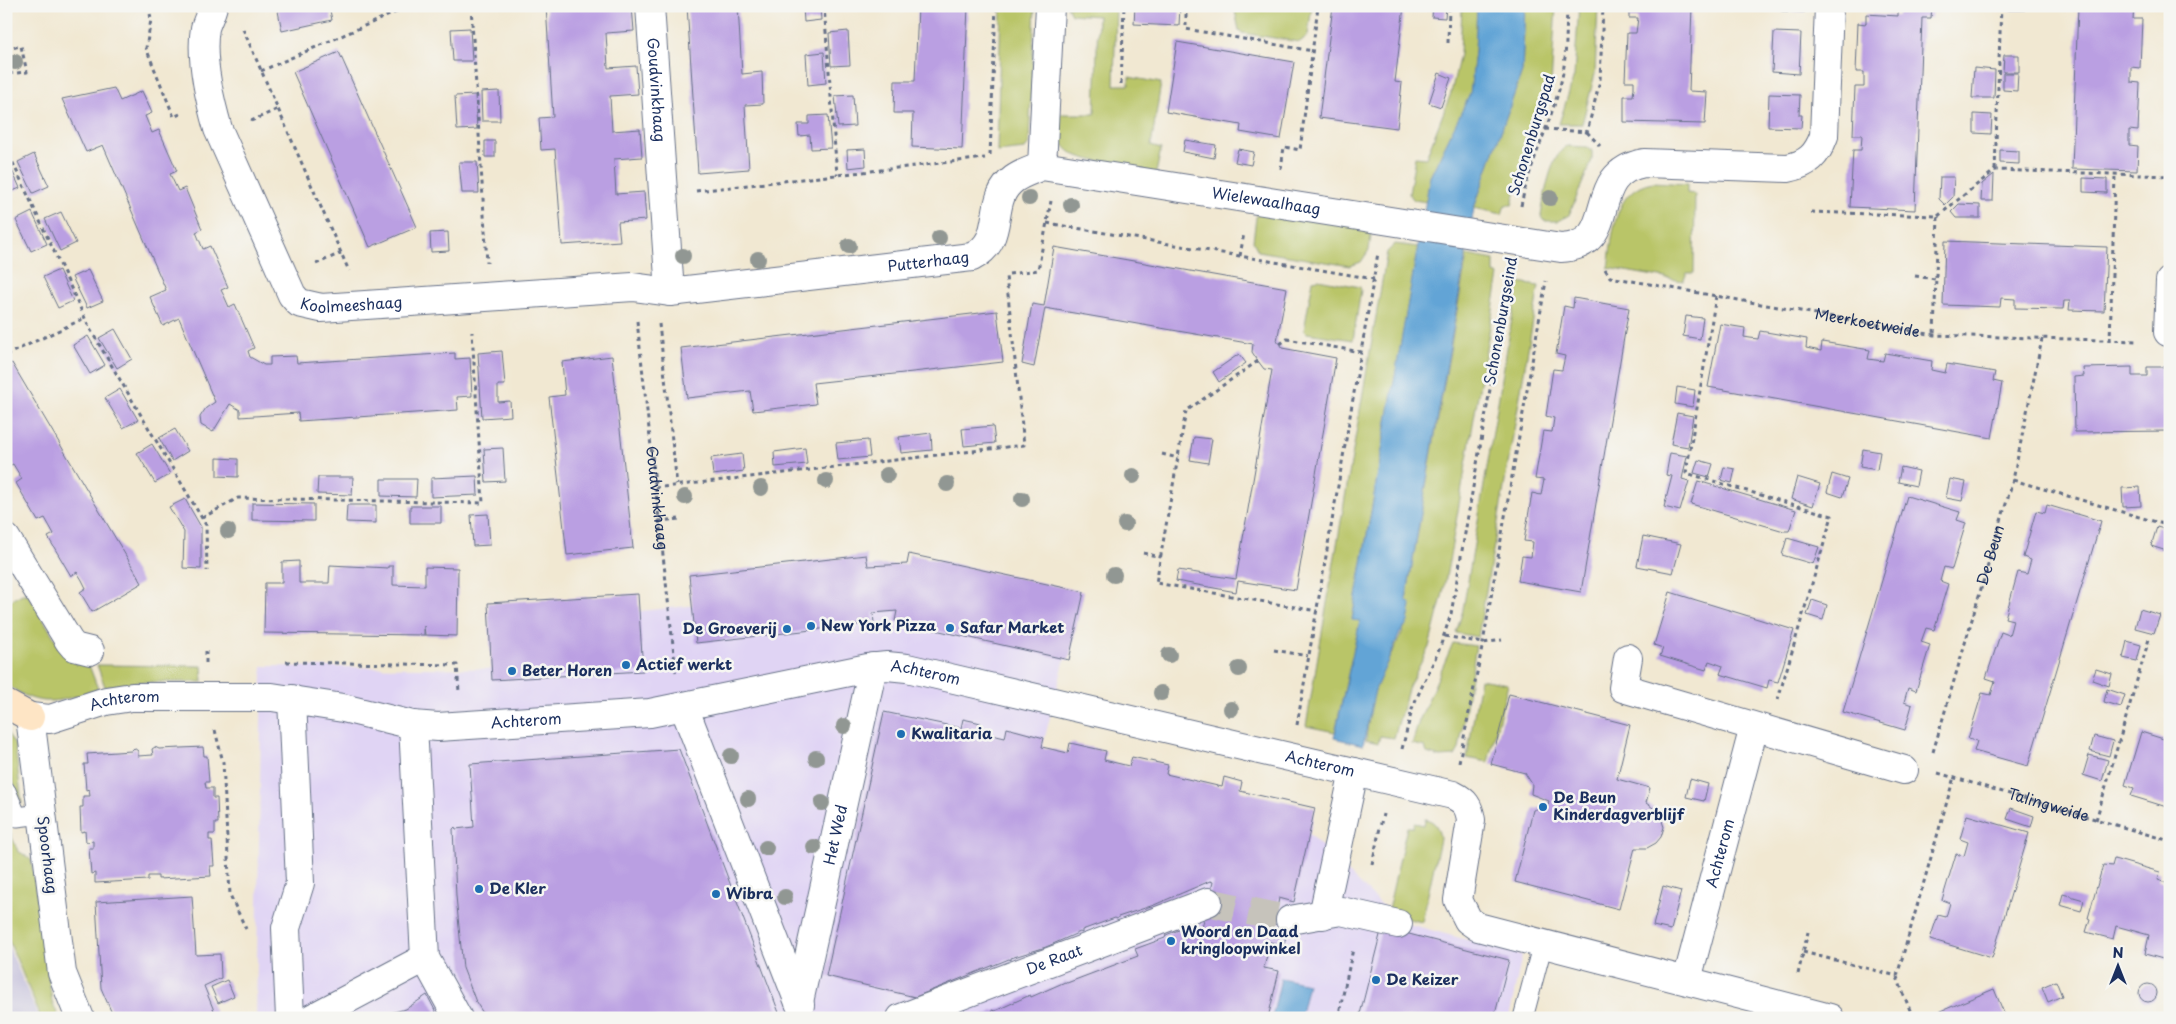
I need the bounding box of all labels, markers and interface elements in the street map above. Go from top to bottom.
street label: Goudvinkhaag [642,37,672,143]
street label: Schonenburgspad [1501,71,1560,198]
street label: Wielewaalhaag [1210,180,1322,220]
street label: Putterhaag [886,244,970,277]
street label: Schonenburgseind [1477,255,1522,387]
street label: Koolmeeshaag [298,290,403,318]
street label: Meerkoetweide [1813,301,1922,342]
street label: Goudvinkhaag [641,444,675,551]
street label: De Beun [1970,522,2009,588]
place label: New York Pizza [821,613,936,636]
place label: Safar Market [960,615,1065,638]
place label: De Groeverij [682,616,777,639]
marker: New York Pizza [805,620,817,632]
marker: Safar Market [944,622,956,634]
marker: De Groeverij [781,623,793,635]
place label: Actief werkt [635,652,732,675]
street label: Achterom [890,653,963,690]
place label: Beter Horen [522,658,612,681]
marker: Actief werkt [620,659,632,671]
marker: Beter Horen [506,665,518,677]
street label: Achterom [86,684,160,716]
street label: Achterom [490,706,562,733]
place label: Kwalitaria [911,721,993,744]
marker: Kwalitaria [895,728,907,740]
street label: Achterom [1283,743,1357,782]
street label: Talingweide [2006,781,2092,827]
place label: De Beun Kinderdagverblijf [1553,785,1686,825]
marker: De Beun Kinderdagverblijf [1537,801,1549,813]
street label: Het Wed [817,802,852,867]
street label: Spoorhaag [32,815,65,895]
street label: Achterom [1699,816,1739,890]
place label: De Kler [489,876,546,899]
place label: Wibra [726,881,774,904]
marker: De Kler [473,883,485,895]
marker: Wibra [710,888,722,900]
place label: Woord en Daad kringloopwinkel [1181,919,1300,959]
marker: Woord en Daad kringloopwinkel [1165,935,1177,947]
street label: De Raat [1023,938,1085,980]
north arrow [2094,942,2144,992]
text: N [2112,942,2124,963]
place label: De Keizer [1386,967,1459,990]
marker: De Keizer [1370,974,1382,986]

